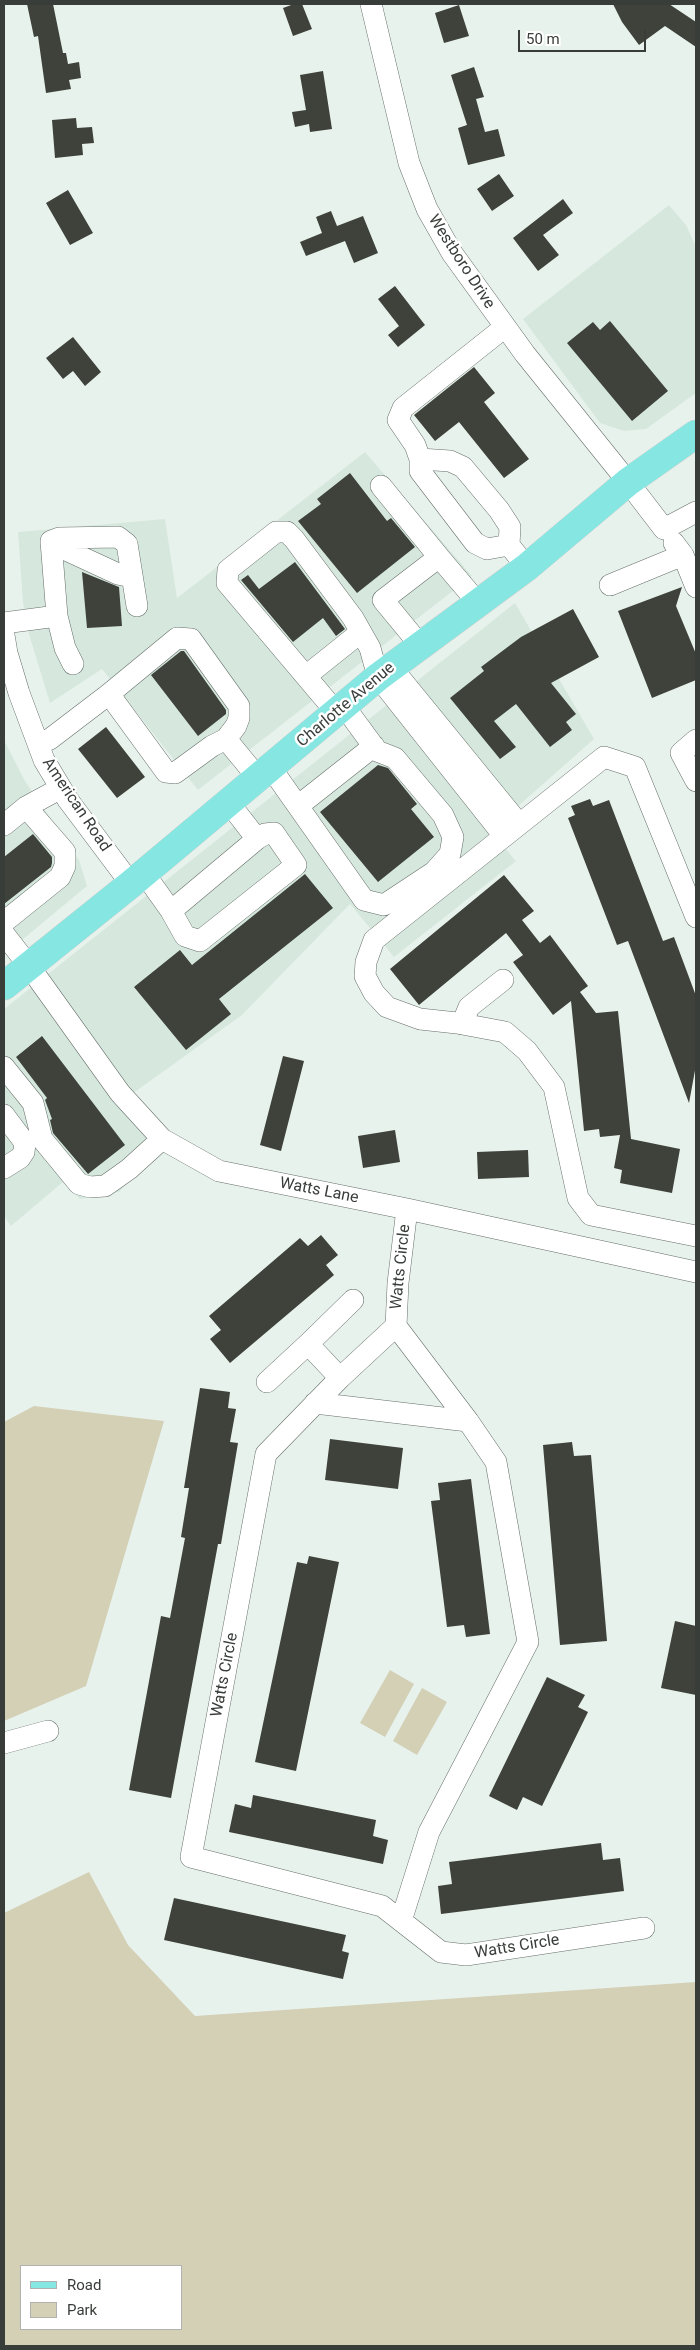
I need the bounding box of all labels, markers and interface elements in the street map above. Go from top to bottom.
scale bar [520,20,648,52]
text: 50 m [526,30,560,48]
street label: Westboro Drive [423,211,499,313]
street label: Charlotte Avenue [293,659,399,751]
street label: American Road [38,755,114,855]
street label: Watts Lane [278,1174,360,1208]
street label: Watts Circle [387,1223,415,1311]
street label: Watts Circle [207,1631,243,1719]
street label: Watts Circle [473,1931,561,1963]
legend [20,2265,182,2330]
text: Road [67,2276,101,2294]
text: Park [67,2301,97,2319]

